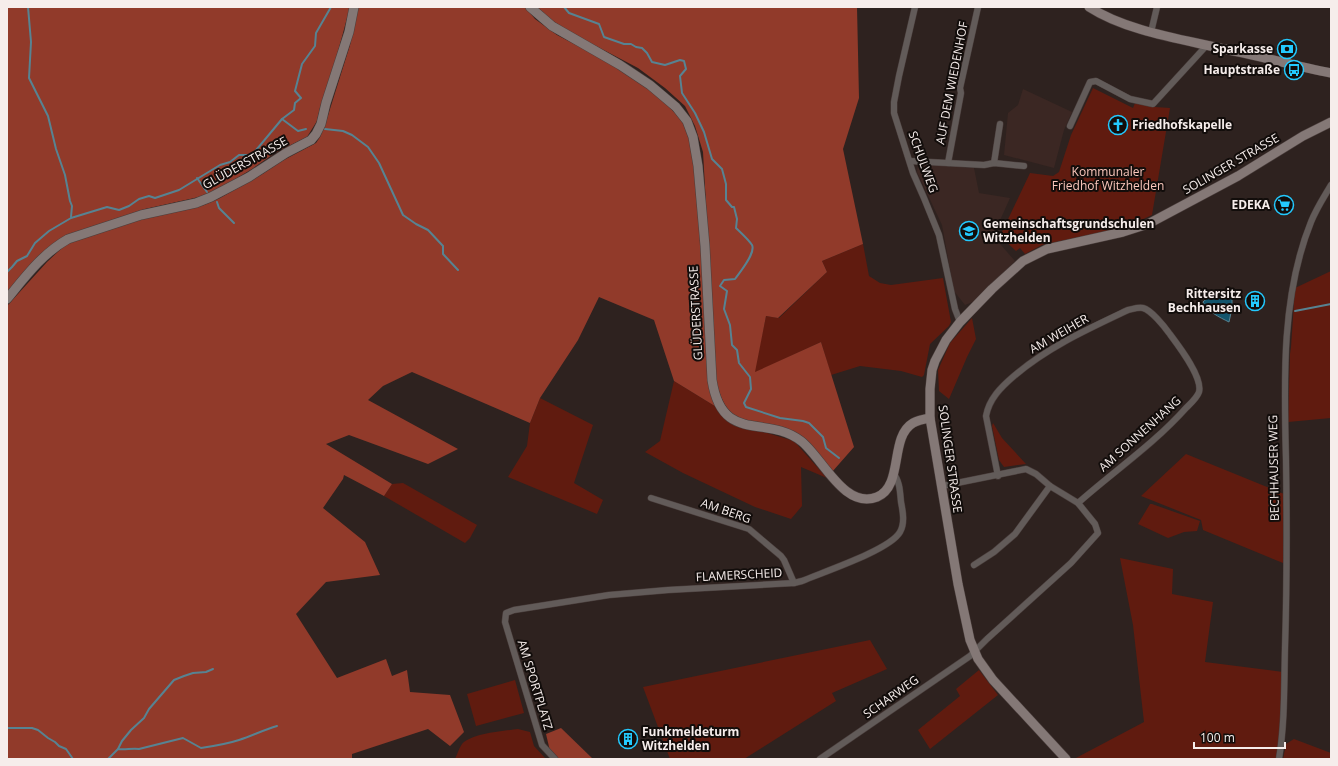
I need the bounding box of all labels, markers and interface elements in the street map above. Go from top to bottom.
street label: AUF DEM WIEDENHOF [931,20,972,146]
bank icon: Sparkasse [1276,38,1298,60]
place label: Sparkasse [1212,40,1273,57]
bus stop icon: Hauptstraße [1283,59,1305,81]
place label: Hauptstraße [1203,61,1280,78]
church icon: Friedhofskapelle [1107,114,1129,136]
place label: Friedhofskapelle [1132,116,1232,133]
street label: SCHULWEG [904,129,942,195]
street label: SOLINGER STRASSE [1180,129,1282,198]
street label: GLÜDERSTRASSE [199,132,290,193]
park label: Kommunaler Friedhof Witzhelden [1052,163,1164,194]
supermarket icon: EDEKA [1273,194,1295,216]
place label: EDEKA [1231,196,1271,213]
place label: Gemeinschaftsgrundschulen Witzhelden [983,215,1154,246]
school or university icon: Gemeinschaftsgrundschulen Witzhelden [958,220,980,242]
street label: GLÜDERSTRASSE [685,265,706,361]
place label: Rittersitz Bechhausen [1168,285,1241,316]
building icon: Rittersitz Bechhausen [1244,290,1266,312]
street label: AM WEIHER [1026,310,1092,357]
street label: AM SONNENHANG [1095,392,1185,475]
street label: SOLINGER STRASSE [935,404,966,514]
street label: BECHHAUSER WEG [1264,415,1283,521]
street label: AM BERG [699,494,754,527]
street label: FLAMERSCHEID [695,564,783,585]
street label: AM SPORTPLATZ [514,638,557,732]
street label: SCHARWEG [859,671,922,722]
place label: Funkmeldeturm Witzhelden [642,723,739,754]
scale bar [1194,724,1285,750]
building icon: Funkmeldeturm Witzhelden [617,728,639,750]
text: 100 m [1200,729,1235,746]

